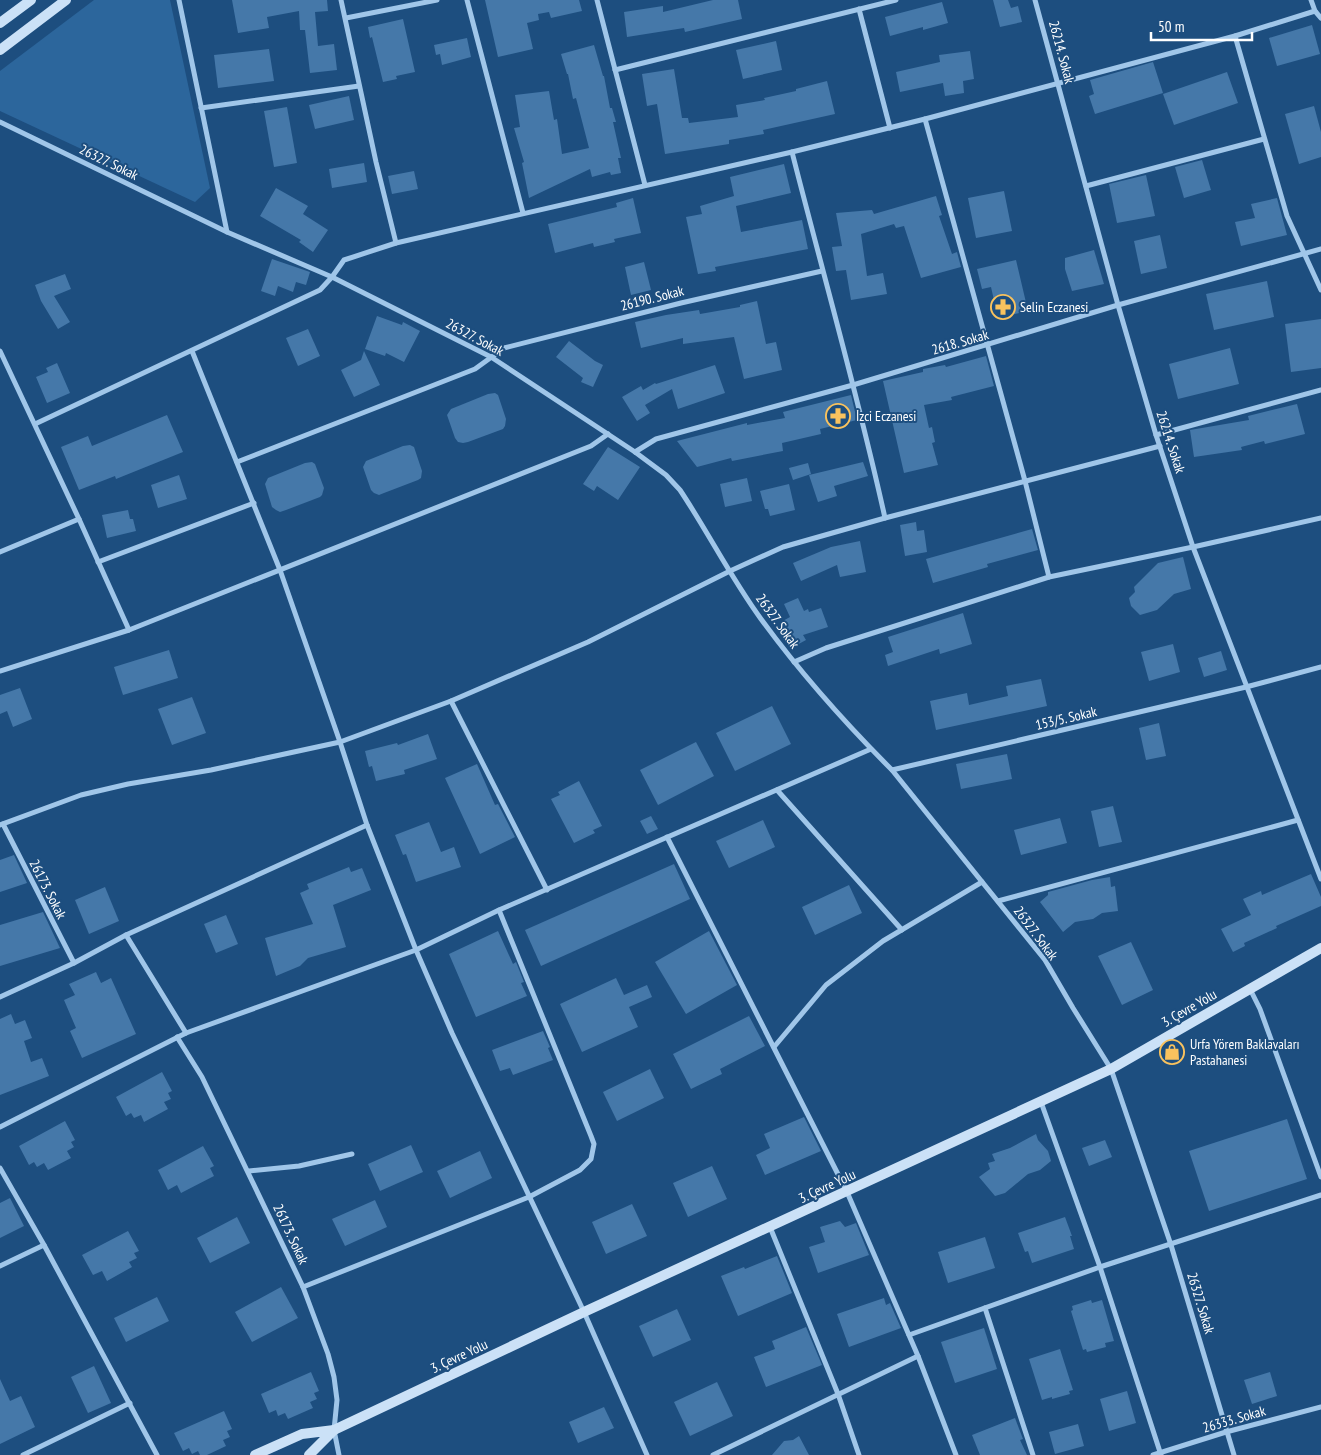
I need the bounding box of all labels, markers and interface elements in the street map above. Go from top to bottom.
scale bar [1151,10,1252,42]
text: 50 m [1158,17,1184,36]
street label: 26214. Sokak [1045,18,1079,86]
street label: 26327. Sokak [77,140,142,184]
street label: 26190. Sokak [619,281,686,315]
pharmacy icon: Selin Eczanesi [990,294,1016,320]
place label: Selin Eczanesi [1020,298,1088,316]
street label: 26327. Sokak [443,314,508,360]
street label: 2618. Sokak [930,325,991,359]
pharmacy icon: İzci Eczanesi [825,403,851,429]
place label: İzci Eczanesi [856,407,916,425]
street label: 26214. Sokak [1152,409,1190,476]
street label: 26327. Sokak [752,590,804,652]
street label: 153/5. Sokak [1034,702,1099,734]
street label: 26173. Sokak [25,856,71,922]
street label: 26327. Sokak [1010,902,1063,964]
street label: 3. Çevre Yolu [1158,985,1220,1031]
place label: Urfa Yörem Baklavaları Pastahanesi [1190,1035,1300,1069]
shop icon: Urfa Yörem Baklavaları Pastahanesi [1159,1039,1185,1065]
street label: 3. Çevre Yolu [796,1165,858,1207]
street label: 26173. Sokak [269,1201,313,1268]
street label: 26327. Sokak [1183,1270,1219,1336]
street label: 3. Çevre Yolu [428,1335,490,1377]
street label: 26333. Sokak [1200,1401,1268,1437]

